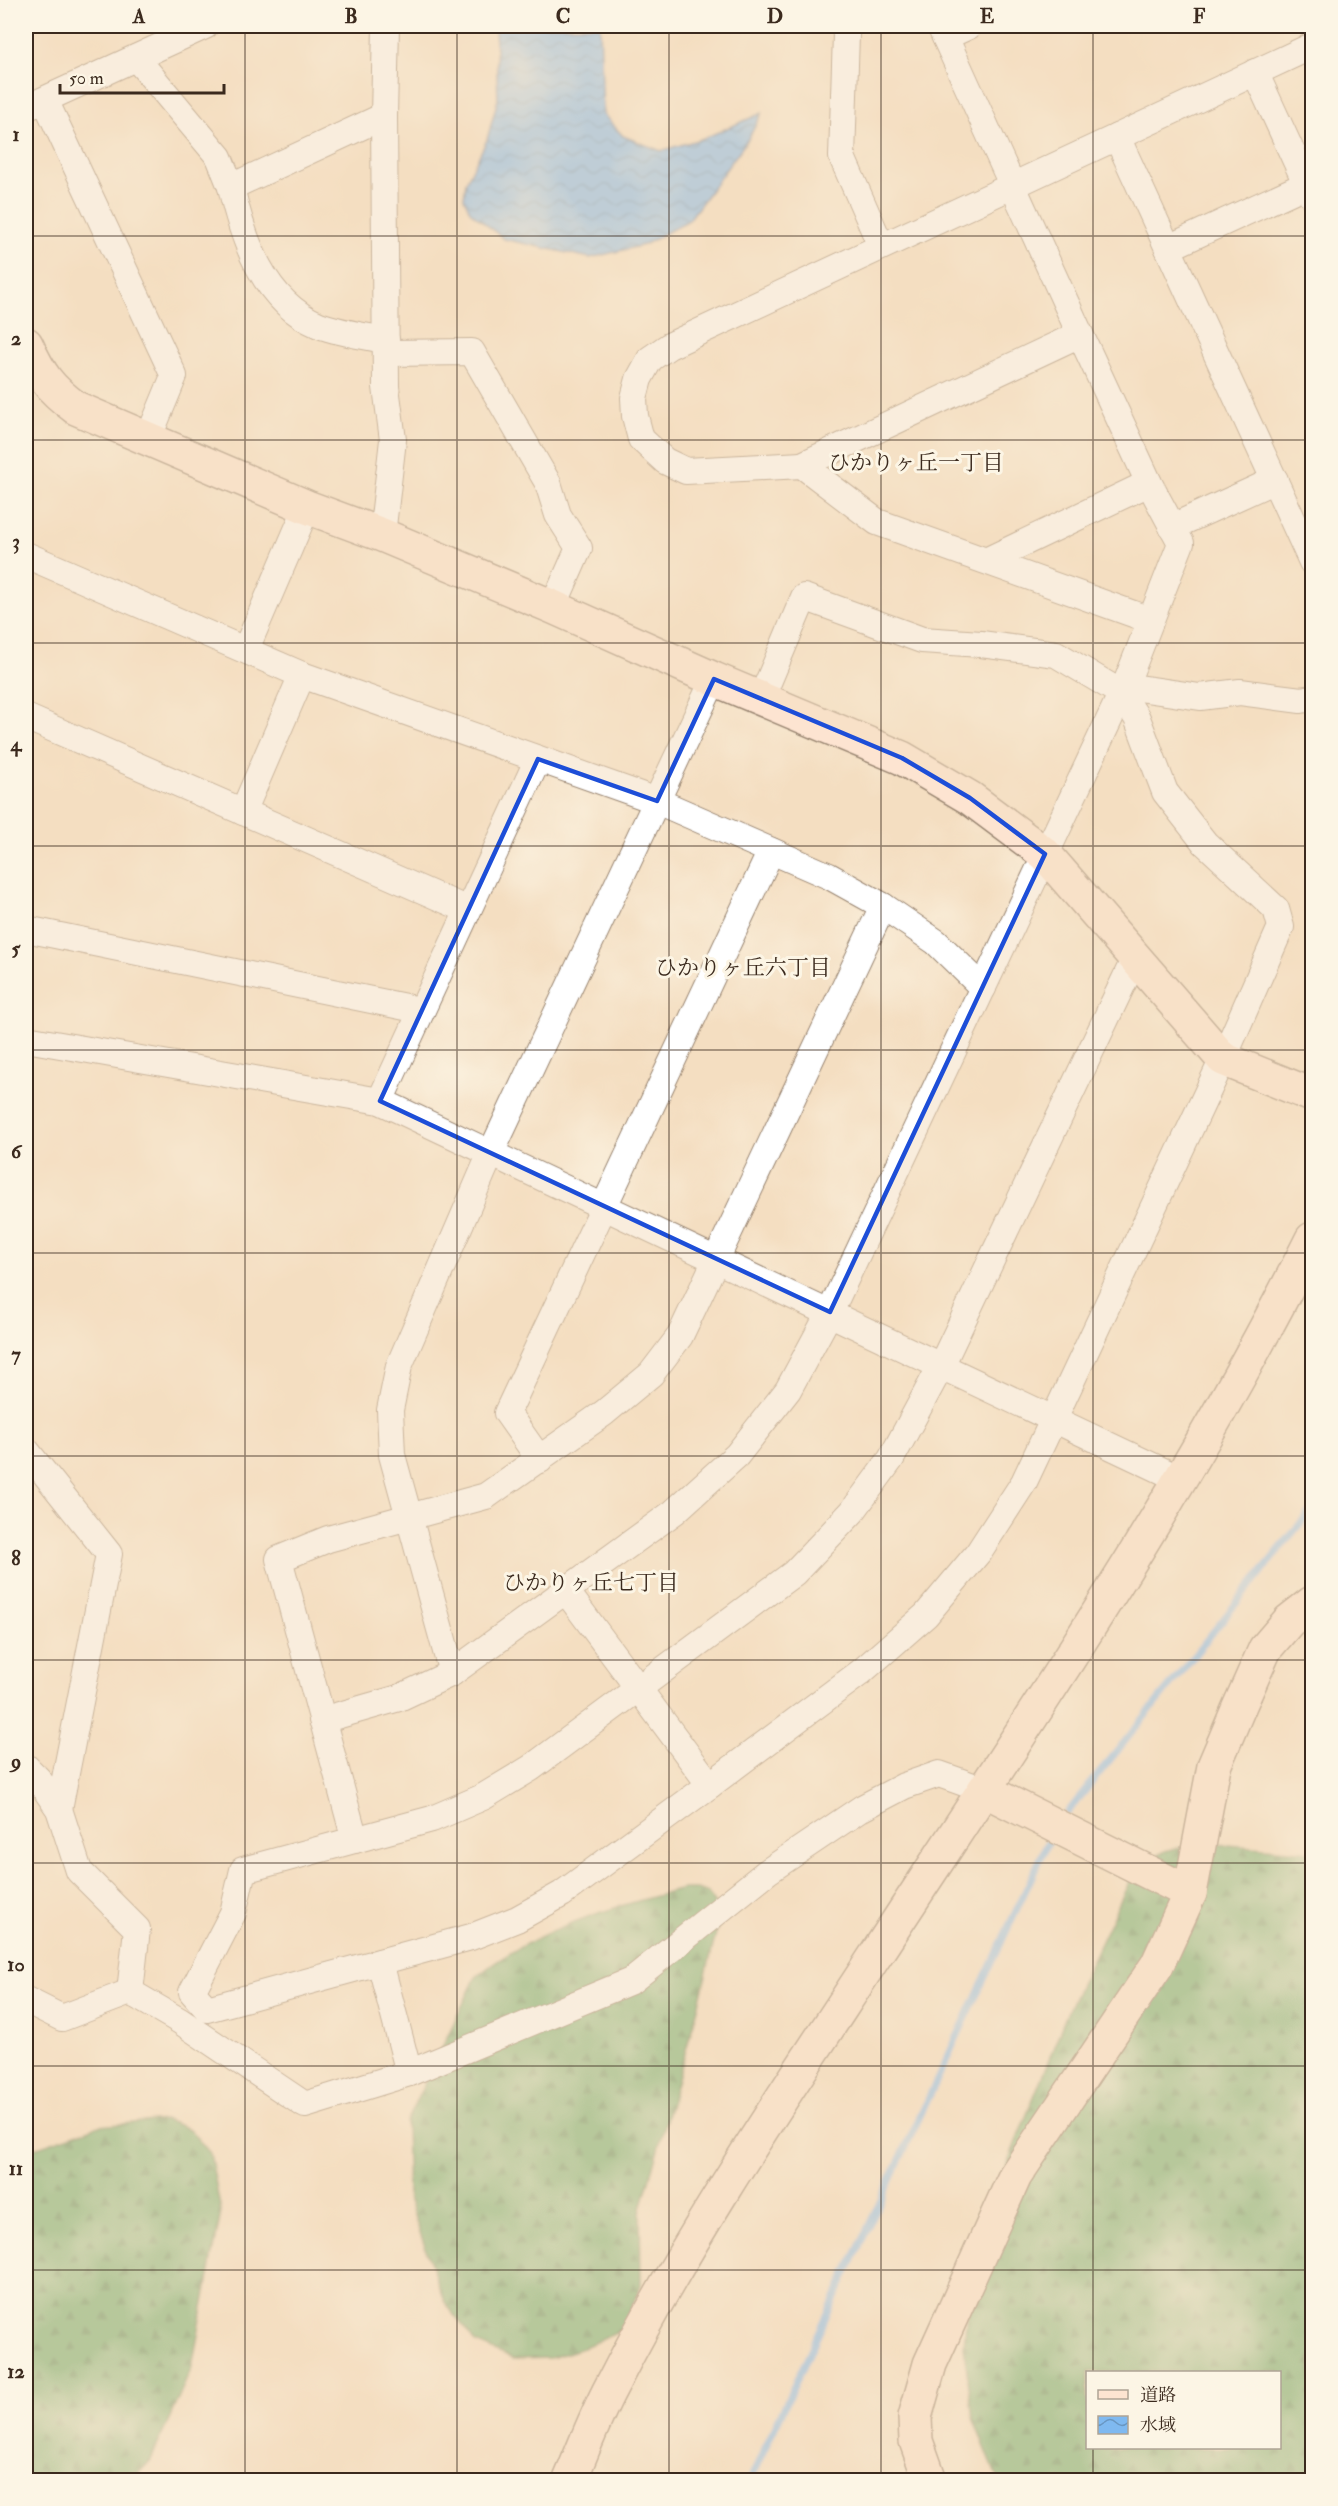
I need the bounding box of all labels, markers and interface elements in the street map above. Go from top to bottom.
text: A [132,4,146,29]
text: B [344,4,358,29]
text: C [556,4,570,29]
text: D [767,4,783,29]
text: E [980,4,995,29]
text: F [1193,4,1206,29]
scale bar [60,57,224,95]
text: 50 m [69,67,104,90]
text: 1 [12,122,20,147]
text: 2 [11,326,21,351]
district label: ひかりヶ丘一丁目 [828,449,1004,477]
text: 3 [12,529,20,554]
text: 4 [10,732,23,757]
text: 5 [12,936,22,961]
district label: ひかりヶ丘六丁目 [655,954,831,982]
text: 6 [11,1139,23,1164]
text: 7 [11,1342,21,1367]
text: 8 [11,1546,21,1571]
district label: ひかりヶ丘七丁目 [503,1569,679,1597]
text: 9 [9,1749,21,1774]
text: 10 [7,1952,25,1977]
text: 11 [9,2156,23,2181]
text: 12 [7,2359,25,2384]
legend [1086,2371,1281,2449]
text: 道路 [1140,2384,1176,2407]
text: 水域 [1140,2414,1176,2437]

